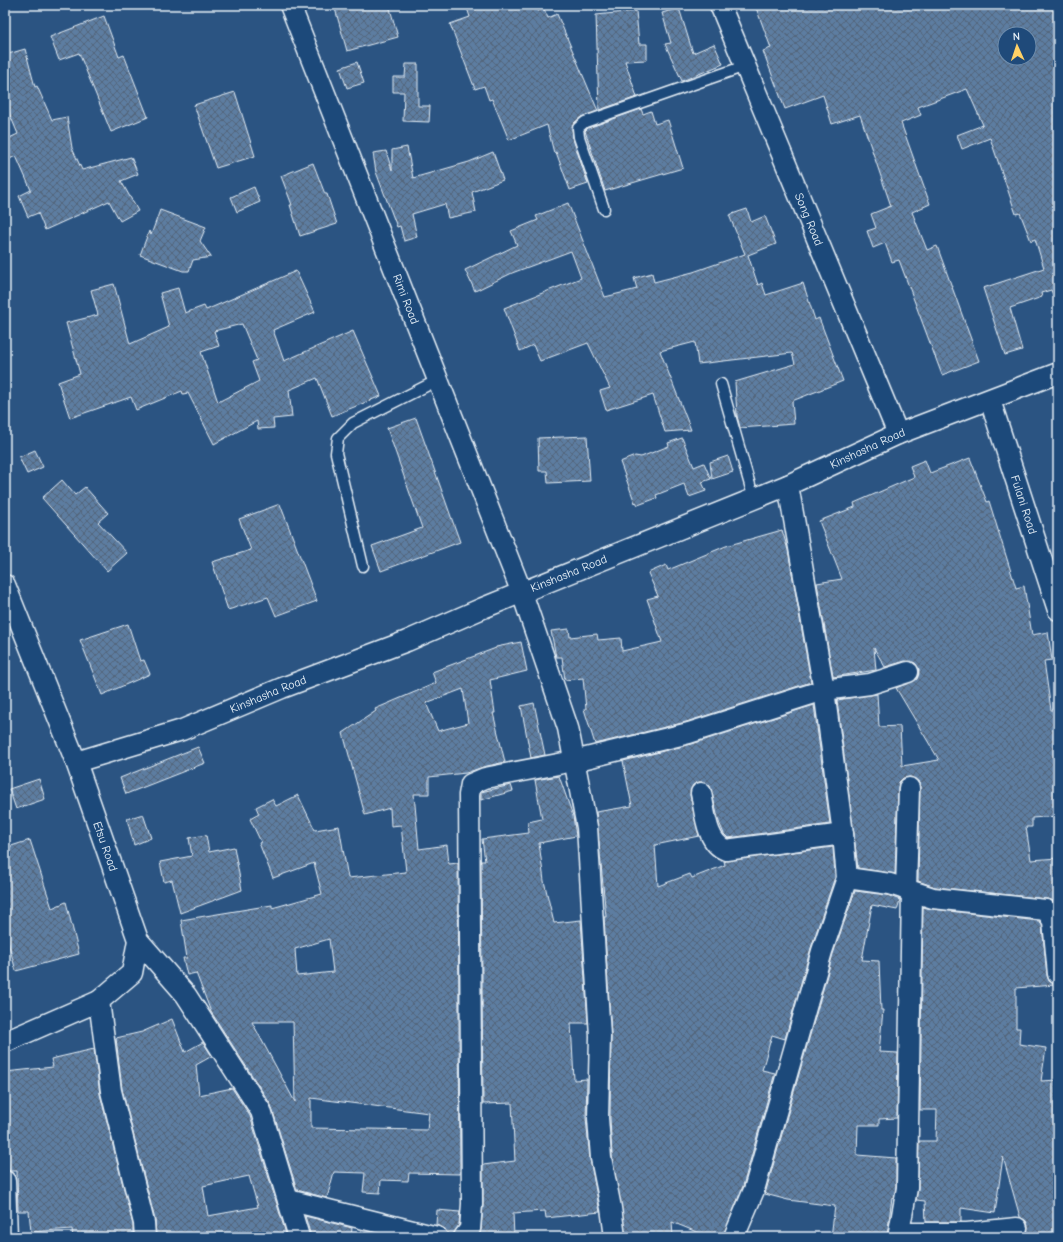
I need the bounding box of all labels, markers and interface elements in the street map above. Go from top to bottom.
north arrow [997,26,1037,66]
text: N [1013,30,1020,43]
street label: Song Road [792,191,826,248]
street label: Rimi Road [390,272,422,326]
street label: Kinshasha Road [828,425,907,472]
street label: Fulani Road [1008,473,1040,536]
street label: Kinshasha Road [528,552,609,595]
street label: Kinshasha Road [228,672,308,716]
street label: Etsu Road [90,820,120,873]

